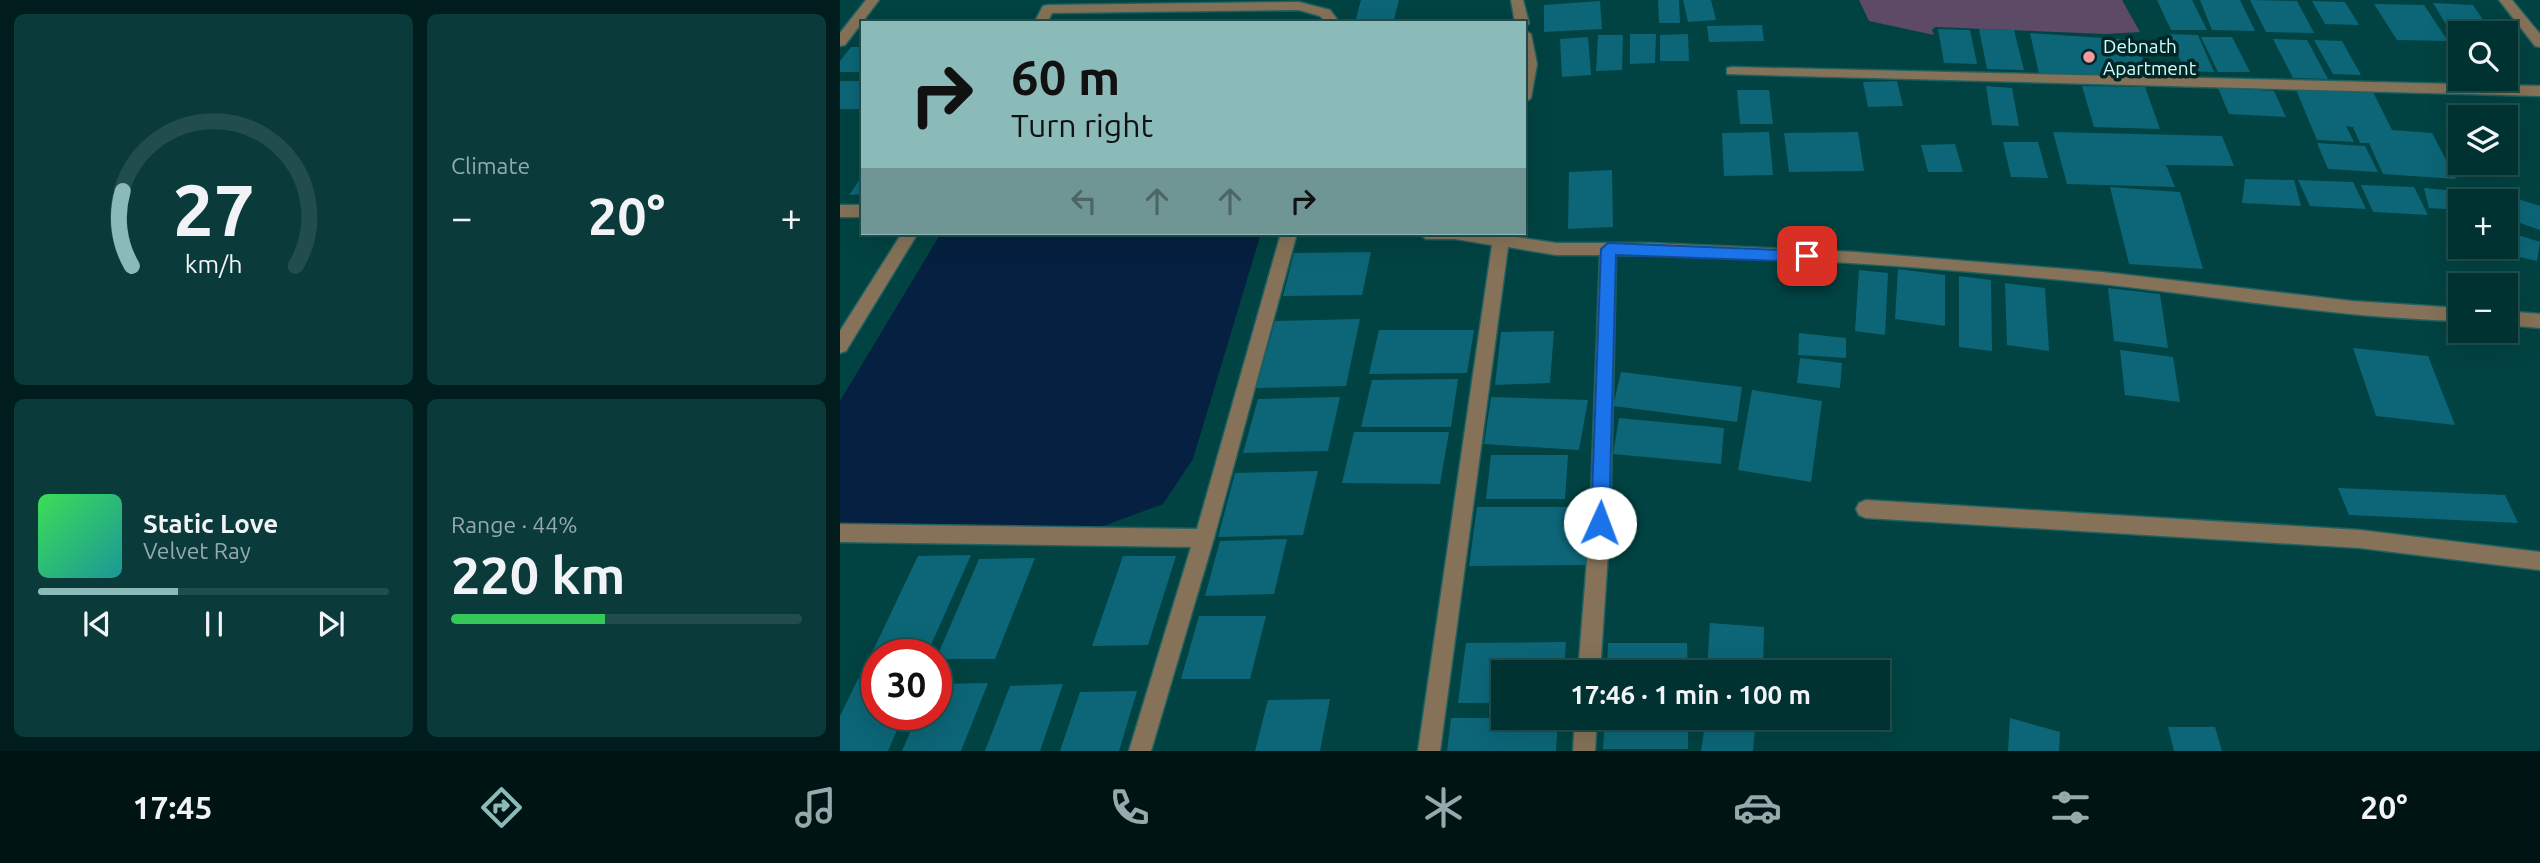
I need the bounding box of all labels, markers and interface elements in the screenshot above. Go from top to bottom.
map controls [2448,21,2518,343]
button: search [2448,21,2518,91]
place label: Debnath Apartment [2103,35,2197,79]
icon: right [896,49,987,140]
text: 60 m [1011,49,1120,104]
marker: Debnath Apartment [2081,49,2097,65]
button: layers [2448,105,2518,175]
text: Turn right [1011,107,1153,143]
text: Climate [451,153,530,178]
text: 27 [172,168,255,250]
icon: left [1065,182,1103,220]
icon: ahead [1138,182,1176,220]
icon: ahead [1211,182,1249,220]
icon: right [1284,182,1322,220]
text: 20° [588,187,665,245]
button: + [2448,189,2518,259]
text: − [451,196,472,238]
text: + [781,196,802,238]
pin [1777,226,1837,286]
icon: arrive [1788,237,1826,275]
text: km/h [185,249,242,277]
button: − [2448,273,2518,343]
position arrow [1563,486,1637,560]
text: Static Love [143,509,278,538]
text: Range · 44% [451,512,578,537]
text: Velvet Ray [143,538,251,563]
text: 220 km [451,546,625,604]
icon: previous [78,605,116,643]
icon: pause [195,605,233,643]
icon: next [312,605,350,643]
speed limit sign: 30 [861,639,952,730]
text: 17:46 · 1 min · 100 m [1570,680,1811,709]
icon: directions [477,783,526,832]
icon: music [791,783,840,832]
icon: phone [1105,783,1154,832]
icon: climate [1419,783,1468,832]
icon: car [1733,783,1782,832]
icon: filters [2046,783,2095,832]
text: 17:45 [132,789,212,825]
text: 20° [2360,789,2408,825]

